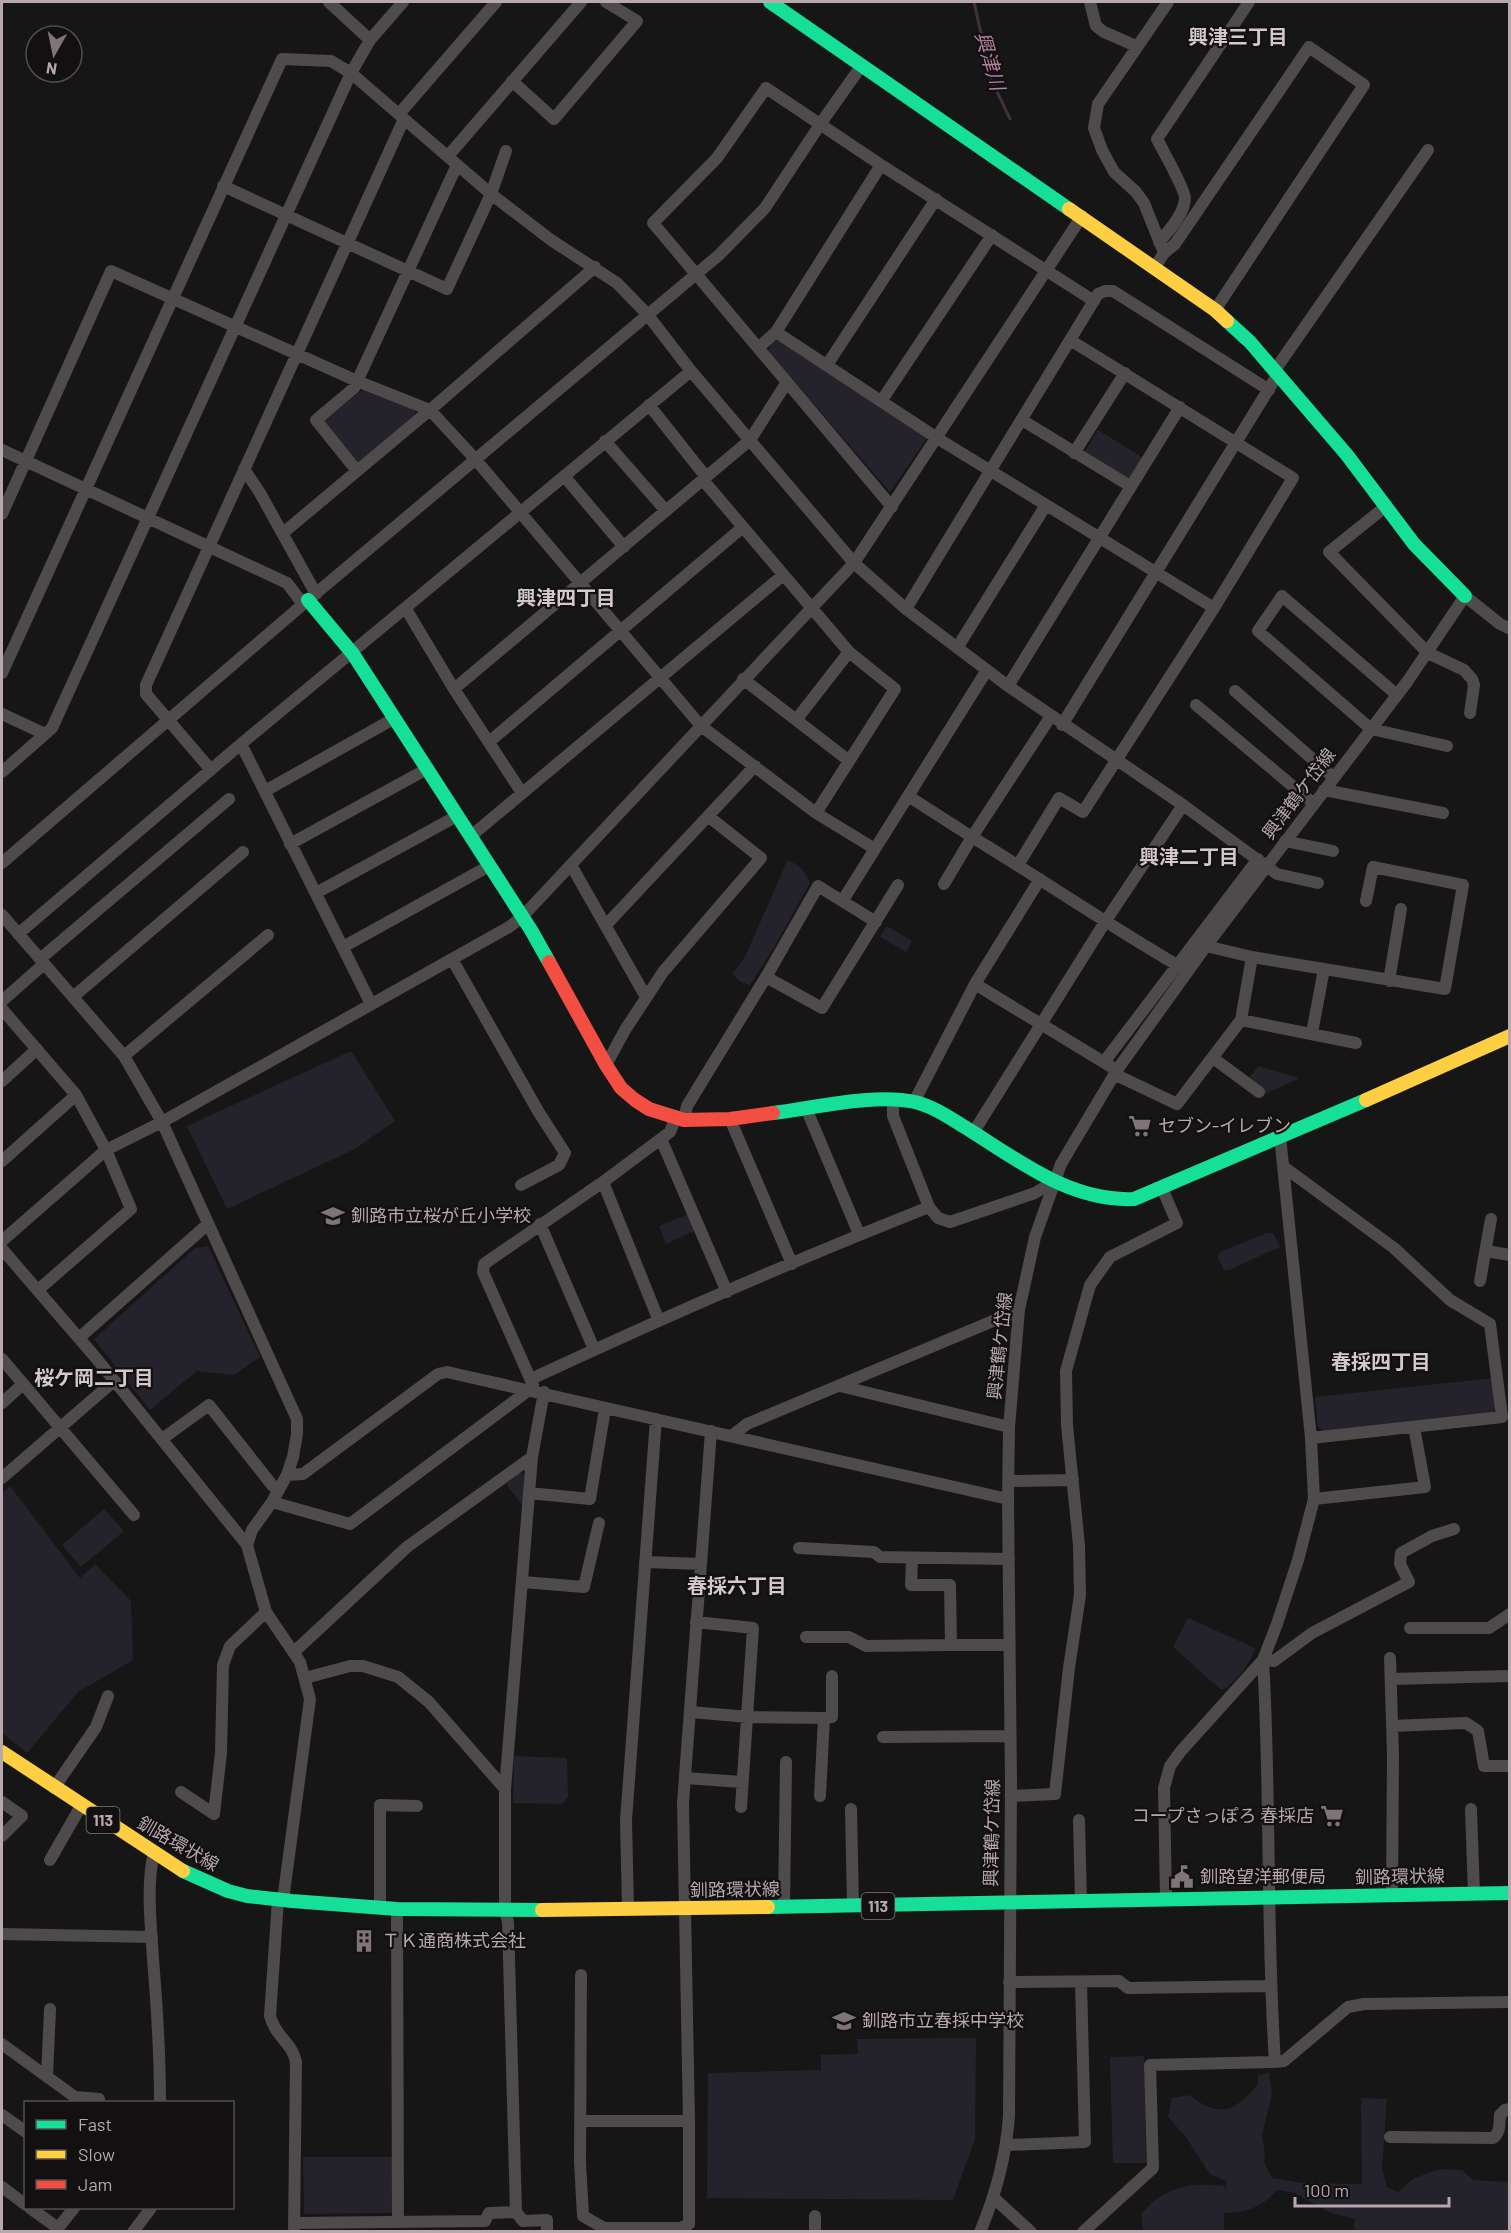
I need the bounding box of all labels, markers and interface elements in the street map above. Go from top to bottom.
north arrow [24,24,84,84]
district label: 興津三丁目 [1188,24,1288,48]
water label: 興津川 [971,29,1011,95]
text: N [45,59,58,80]
district label: 興津四丁目 [516,585,616,609]
street label: 興津鶴ケ岱線 [1257,744,1339,843]
district label: 興津二丁目 [1139,844,1239,868]
supermarket icon: セブン-イレブン [1127,1113,1153,1139]
place label: セブン-イレブン [1158,1114,1291,1136]
school or university icon: 釧路市立桜が丘小学校 [320,1203,346,1229]
place label: 釧路市立桜が丘小学校 [351,1204,531,1226]
street label: 興津鶴ケ岱線 [982,1291,1016,1401]
district label: 春採四丁目 [1331,1349,1431,1373]
district label: 桜ケ岡二丁目 [34,1365,154,1389]
district label: 春採六丁目 [687,1573,787,1597]
street label: 興津鶴ケ岱線 [979,1779,1003,1887]
supermarket icon: コープさっぽろ 春採店 [1319,1803,1345,1829]
place label: コープさっぽろ 春採店 [1131,1804,1314,1826]
road number: 113 [86,1807,120,1833]
street label: 釧路環状線 [134,1811,223,1875]
public building icon: 釧路望洋郵便局 [1169,1864,1195,1890]
street label: 釧路環状線 [1355,1864,1445,1888]
place label: 釧路望洋郵便局 [1200,1865,1326,1887]
street label: 釧路環状線 [690,1877,780,1901]
road number: 113 [862,1893,894,1919]
building icon: ＴＫ通商株式会社 [351,1928,377,1954]
place label: ＴＫ通商株式会社 [382,1929,526,1951]
school or university icon: 釧路市立春採中学校 [831,2008,857,2034]
place label: 釧路市立春採中学校 [862,2009,1024,2031]
legend [24,2101,234,2209]
text: Fast [78,2113,112,2135]
text: Slow [78,2143,115,2165]
scale bar [1295,2170,1450,2208]
text: Jam [78,2173,112,2195]
text: 100 m [1304,2179,1349,2201]

